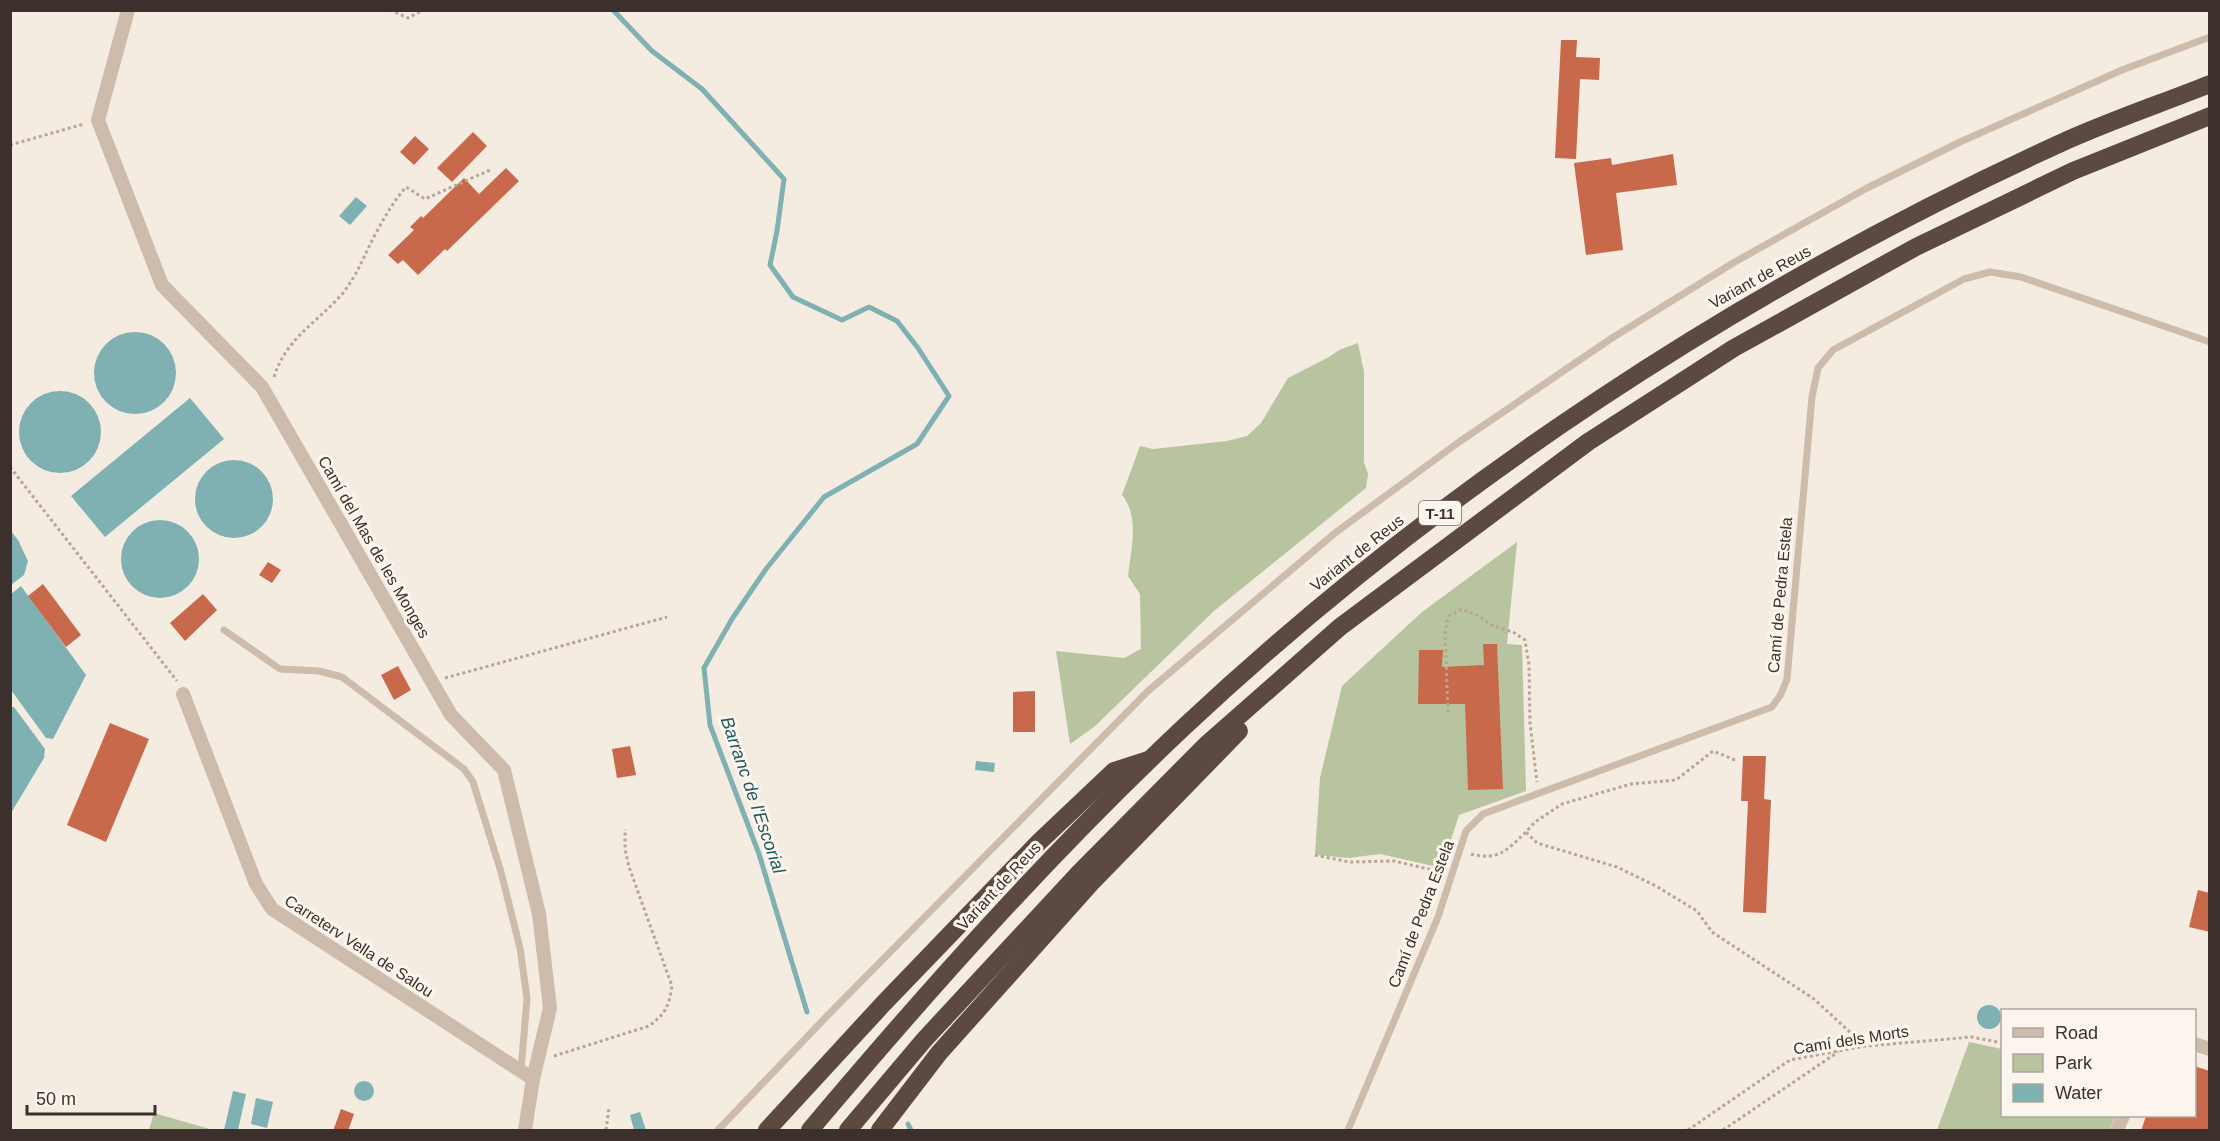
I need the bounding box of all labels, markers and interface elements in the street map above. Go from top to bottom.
street label: Variant de Reus [1706,242,1814,312]
street label: Camí del Mas de les Monges [315,453,433,641]
road number: T-11 [1419,501,1461,525]
street label: Variant de Reus [1307,511,1407,595]
street label: Camí de Pedra Estela [1765,516,1795,674]
water label: Barranc de l'Escorial [717,714,790,877]
street label: Camí de Pedra Estela [1385,838,1457,990]
street label: Variant de Reus [954,839,1044,933]
street label: Carreterv Vella de Salou [282,892,436,1000]
legend [2001,1009,2196,1117]
street label: Camí dels Morts [1792,1022,1910,1058]
text: Road [2055,1023,2098,1043]
text: Park [2055,1053,2093,1073]
scale bar [27,1078,154,1116]
text: Water [2055,1083,2102,1103]
text: 50 m [36,1089,76,1109]

